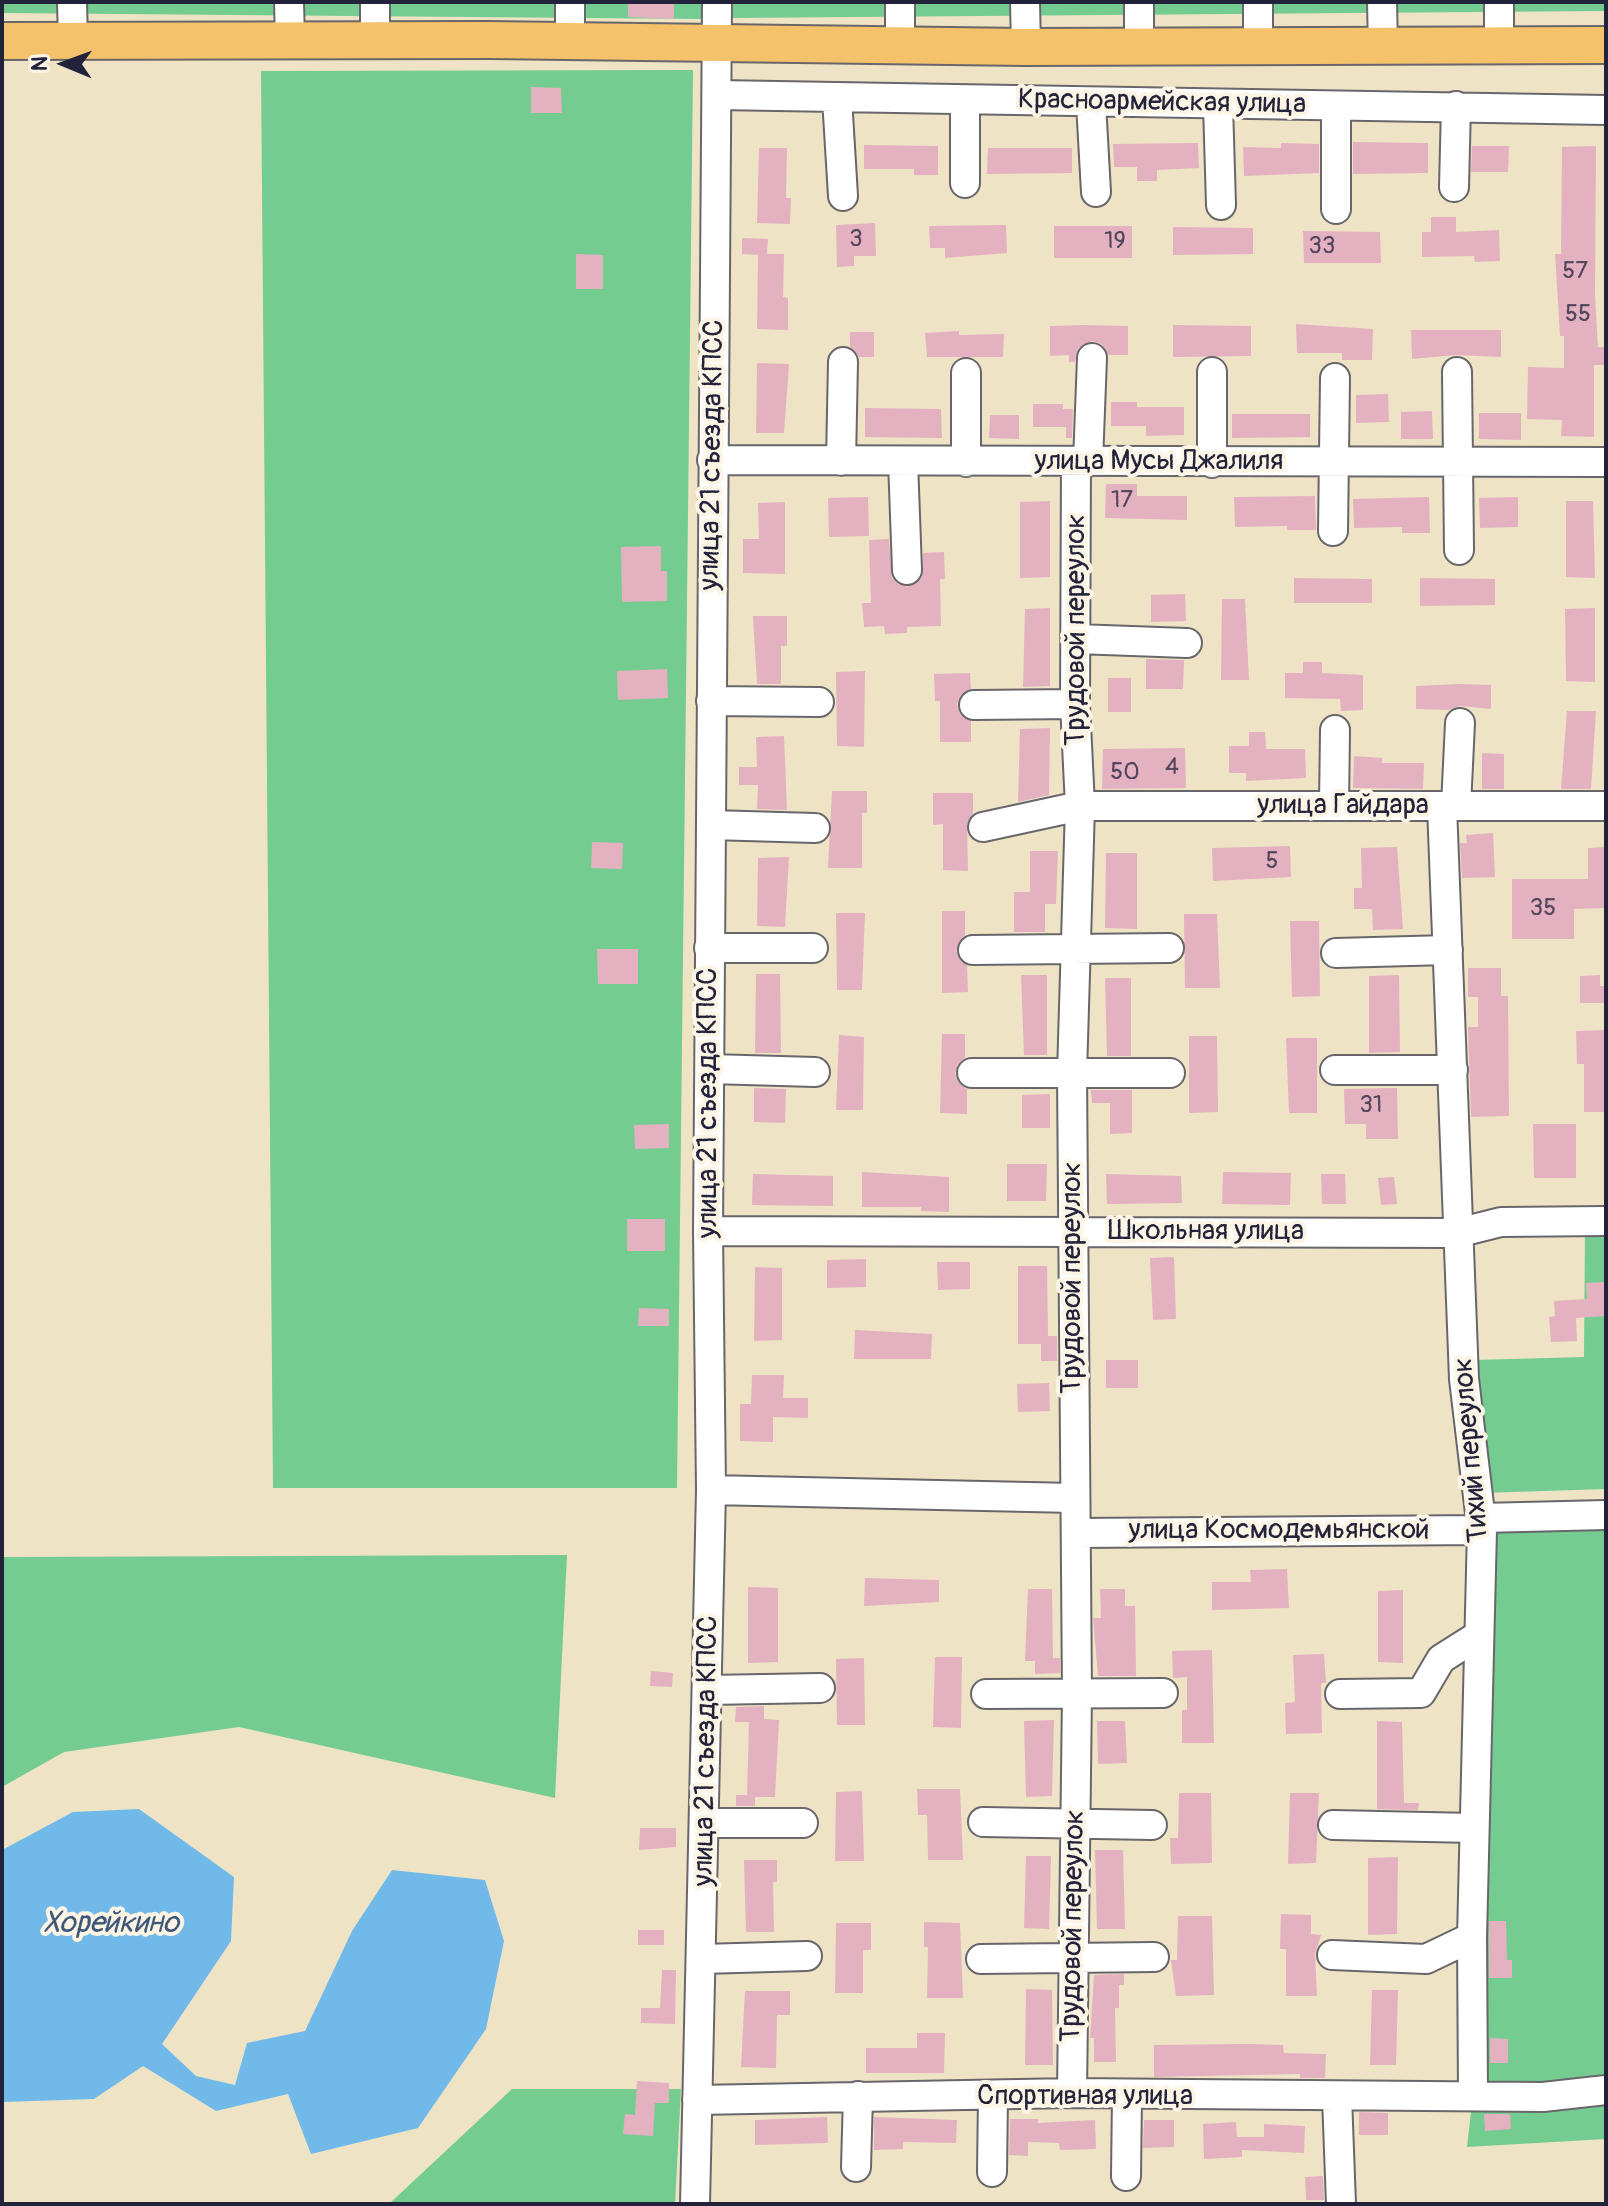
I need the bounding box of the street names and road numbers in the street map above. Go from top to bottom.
street label: Красноармейская улица [1018,84,1306,122]
street label: улица 21 съезда КПСС [694,319,732,591]
street label: улица Мусы Джалиля [1034,445,1284,479]
street label: Трудовой переулок [1060,514,1094,746]
street label: улица Гайдара [1257,789,1429,823]
street label: улица 21 съезда КПСС [692,968,726,1238]
street label: Трудовой переулок [1056,1162,1090,1394]
street label: Школьная улица [1108,1215,1304,1249]
street label: Тихий переулок [1447,1356,1497,1544]
street label: улица Космодемьянской [1129,1514,1429,1548]
street label: улица 21 съезда КПСС [688,1615,726,1887]
street label: Трудовой переулок [1055,1810,1093,2042]
street label: Спортивная улица [977,2080,1193,2114]

